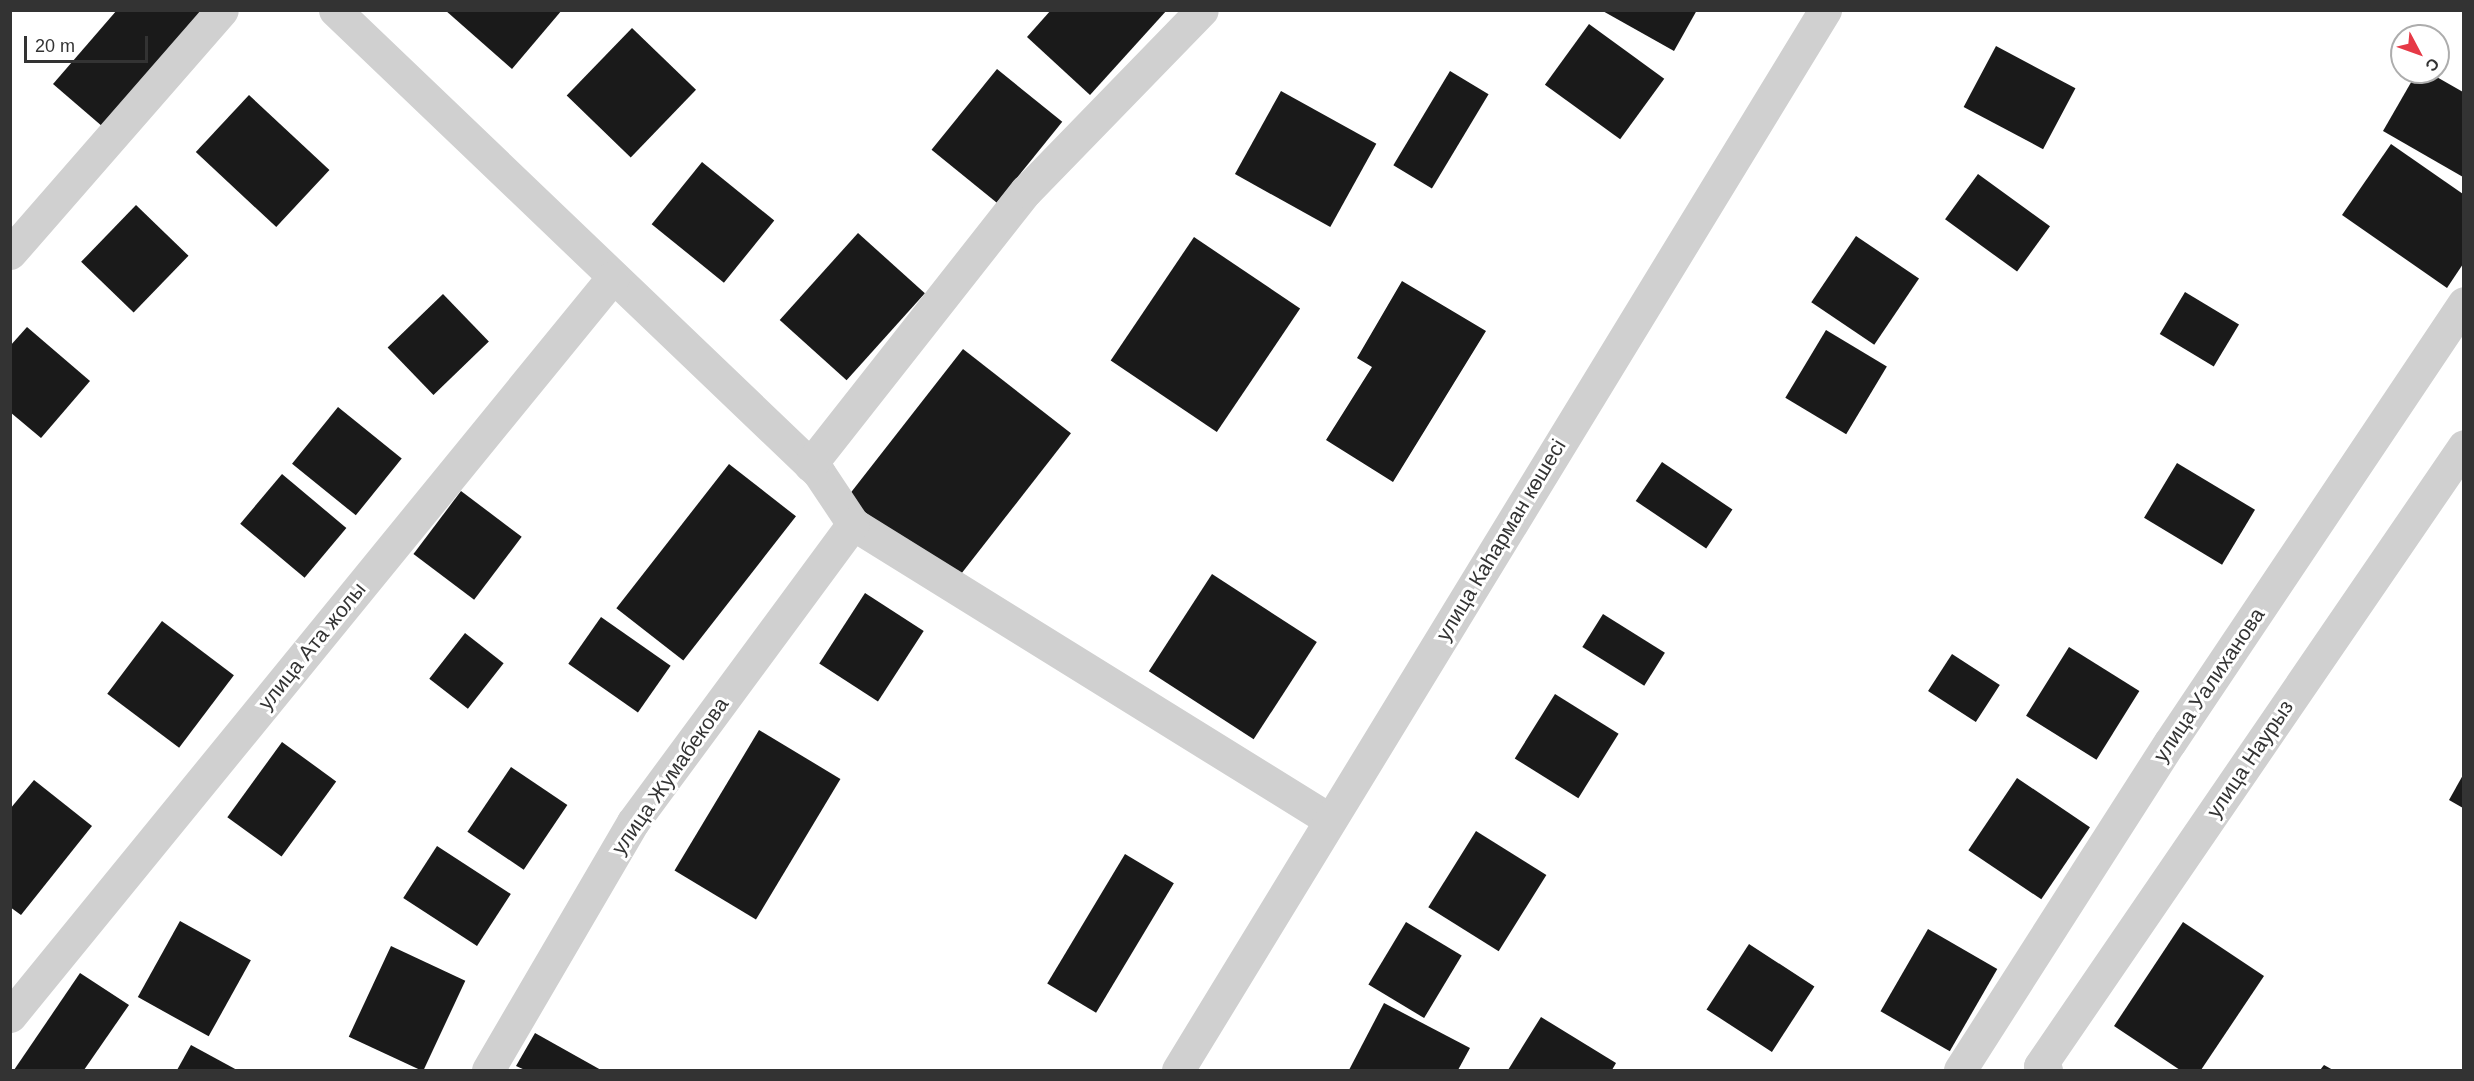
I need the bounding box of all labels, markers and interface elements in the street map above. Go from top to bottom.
scale bar [27,24,152,62]
north arrow [2390,24,2450,84]
text: 20 m [35,36,75,56]
text: С [2422,55,2443,75]
street label: улица Каһарман көшесі [1431,435,1571,645]
street label: улица Ата жолы [253,577,371,715]
street label: улица Уалиханова [2148,603,2270,767]
street label: улица Жумабекова [606,692,734,860]
street label: улица Наурыз [2201,695,2299,823]

